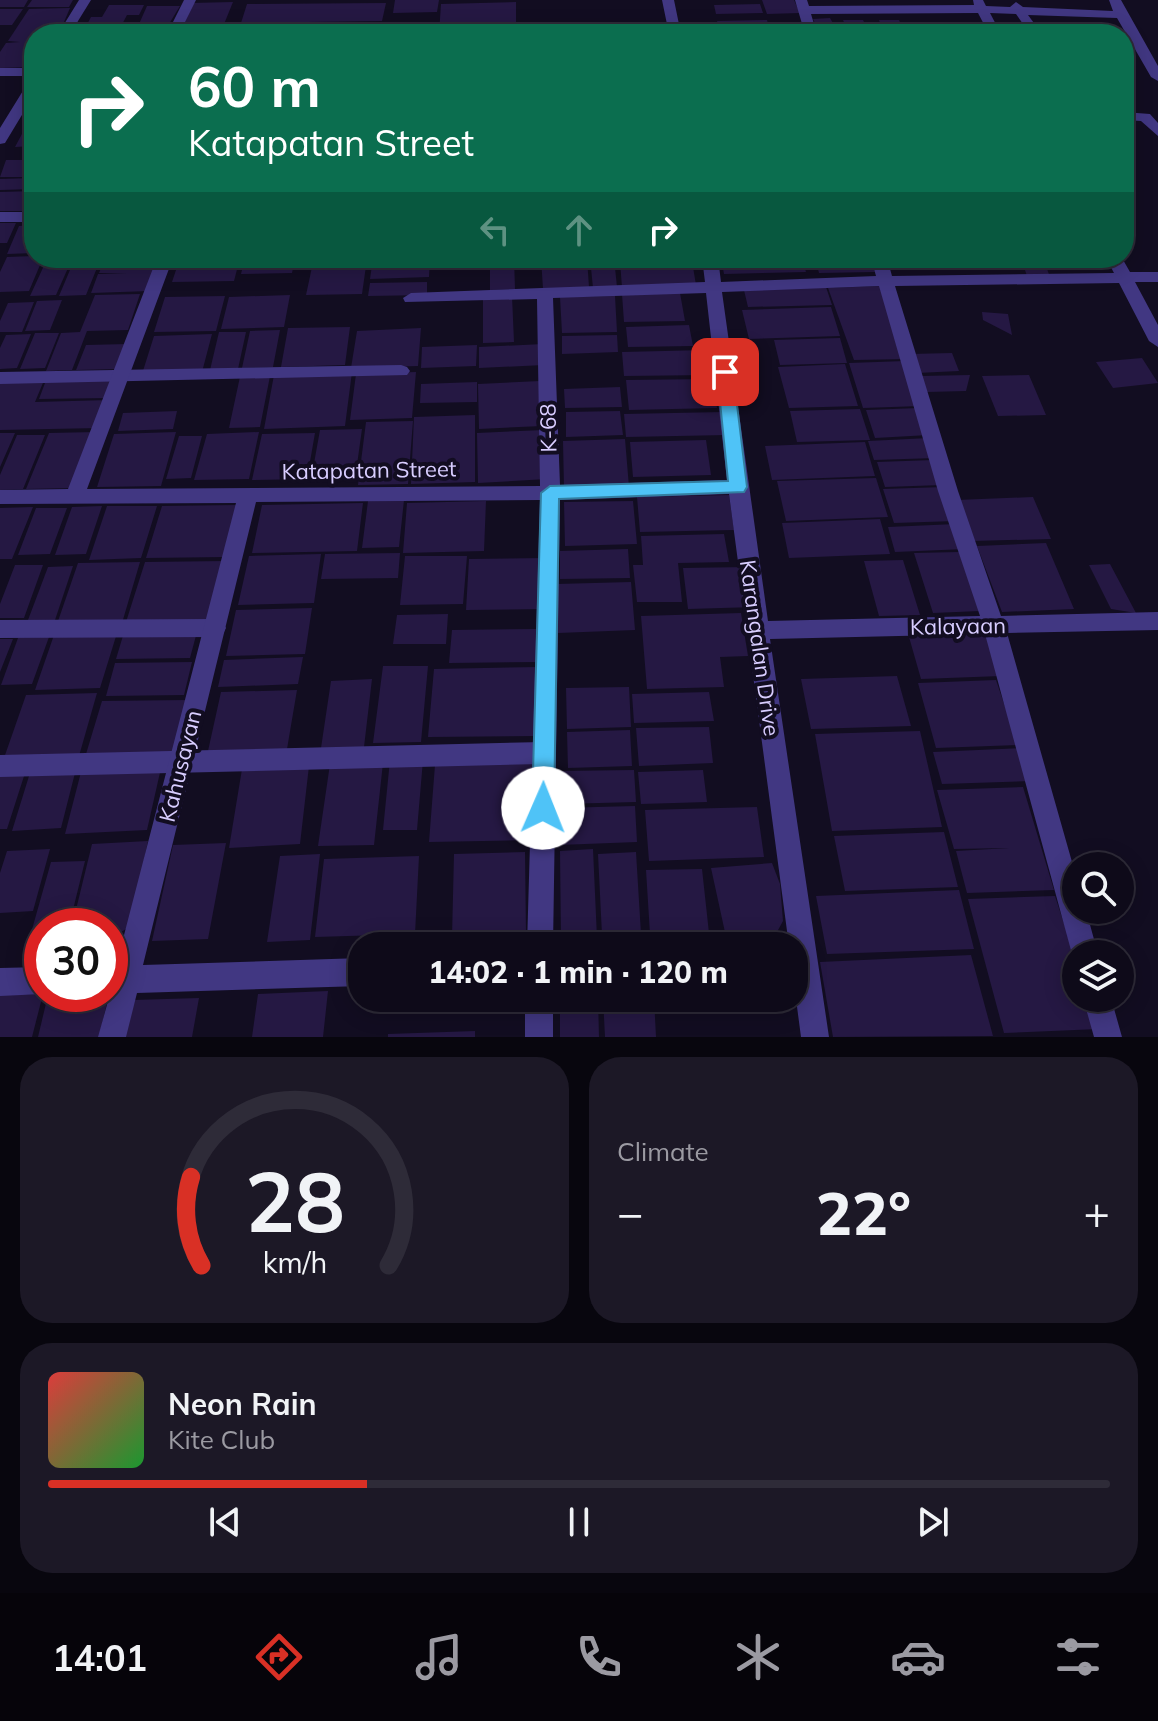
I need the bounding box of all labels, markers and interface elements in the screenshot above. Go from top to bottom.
text: 60 m [188,51,321,121]
icon: right [56,56,160,160]
text: Katapatan Street [188,120,474,165]
icon: left [473,208,517,252]
icon: ahead [557,208,601,252]
icon: right [641,208,685,252]
pin [691,338,759,406]
icon: arrive [703,350,747,394]
street label: K-68 [534,403,562,453]
street label: Katapatan Street [281,454,457,486]
street label: Karangalan Drive [734,558,786,738]
street label: Kalayaan [910,611,1006,641]
street label: Kahusayan [153,707,207,825]
position arrow [501,766,585,850]
map controls [1062,852,1134,1012]
button: search [1062,852,1134,924]
speed limit sign: 30 [24,908,128,1012]
button: layers [1062,940,1134,1012]
text: 14:02 · 1 min · 120 m [428,953,728,991]
text: Climate [617,1135,709,1168]
text: 28 [245,1148,344,1253]
text: 22° [816,1175,911,1250]
text: − [617,1185,643,1240]
text: + [1084,1185,1110,1240]
text: km/h [262,1244,327,1280]
text: Neon Rain [168,1385,317,1423]
text: Kite Club [168,1423,275,1456]
icon: previous [203,1500,247,1544]
icon: pause [557,1500,601,1544]
icon: next [911,1500,955,1544]
icon: directions [251,1629,307,1685]
icon: music [411,1629,467,1685]
icon: phone [571,1629,627,1685]
icon: climate [730,1629,786,1685]
icon: car [890,1629,946,1685]
icon: filters [1050,1629,1106,1685]
text: 14:01 [52,1635,147,1680]

